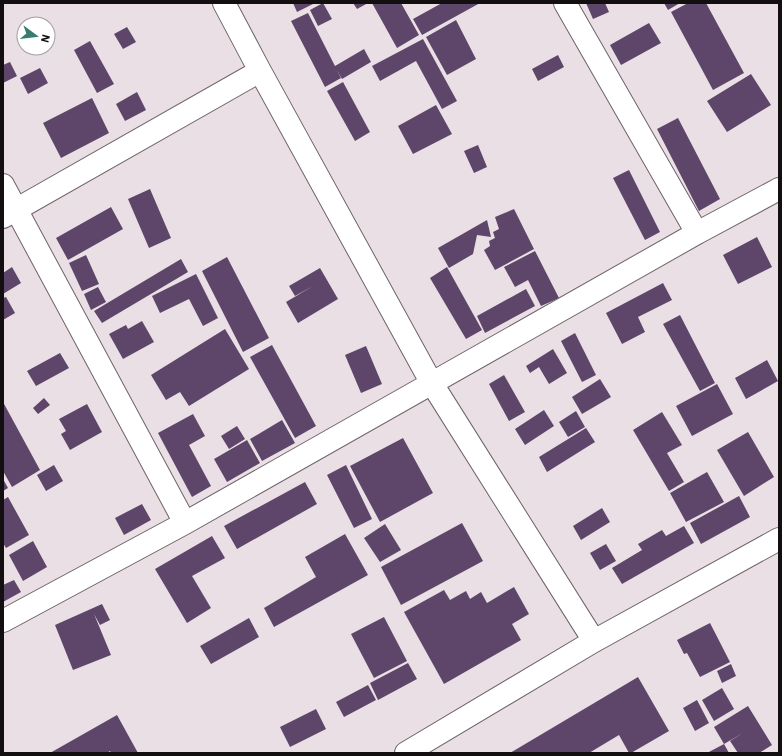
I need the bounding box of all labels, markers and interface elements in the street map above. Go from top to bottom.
north arrow [16,16,56,56]
text: N [38,33,53,44]

